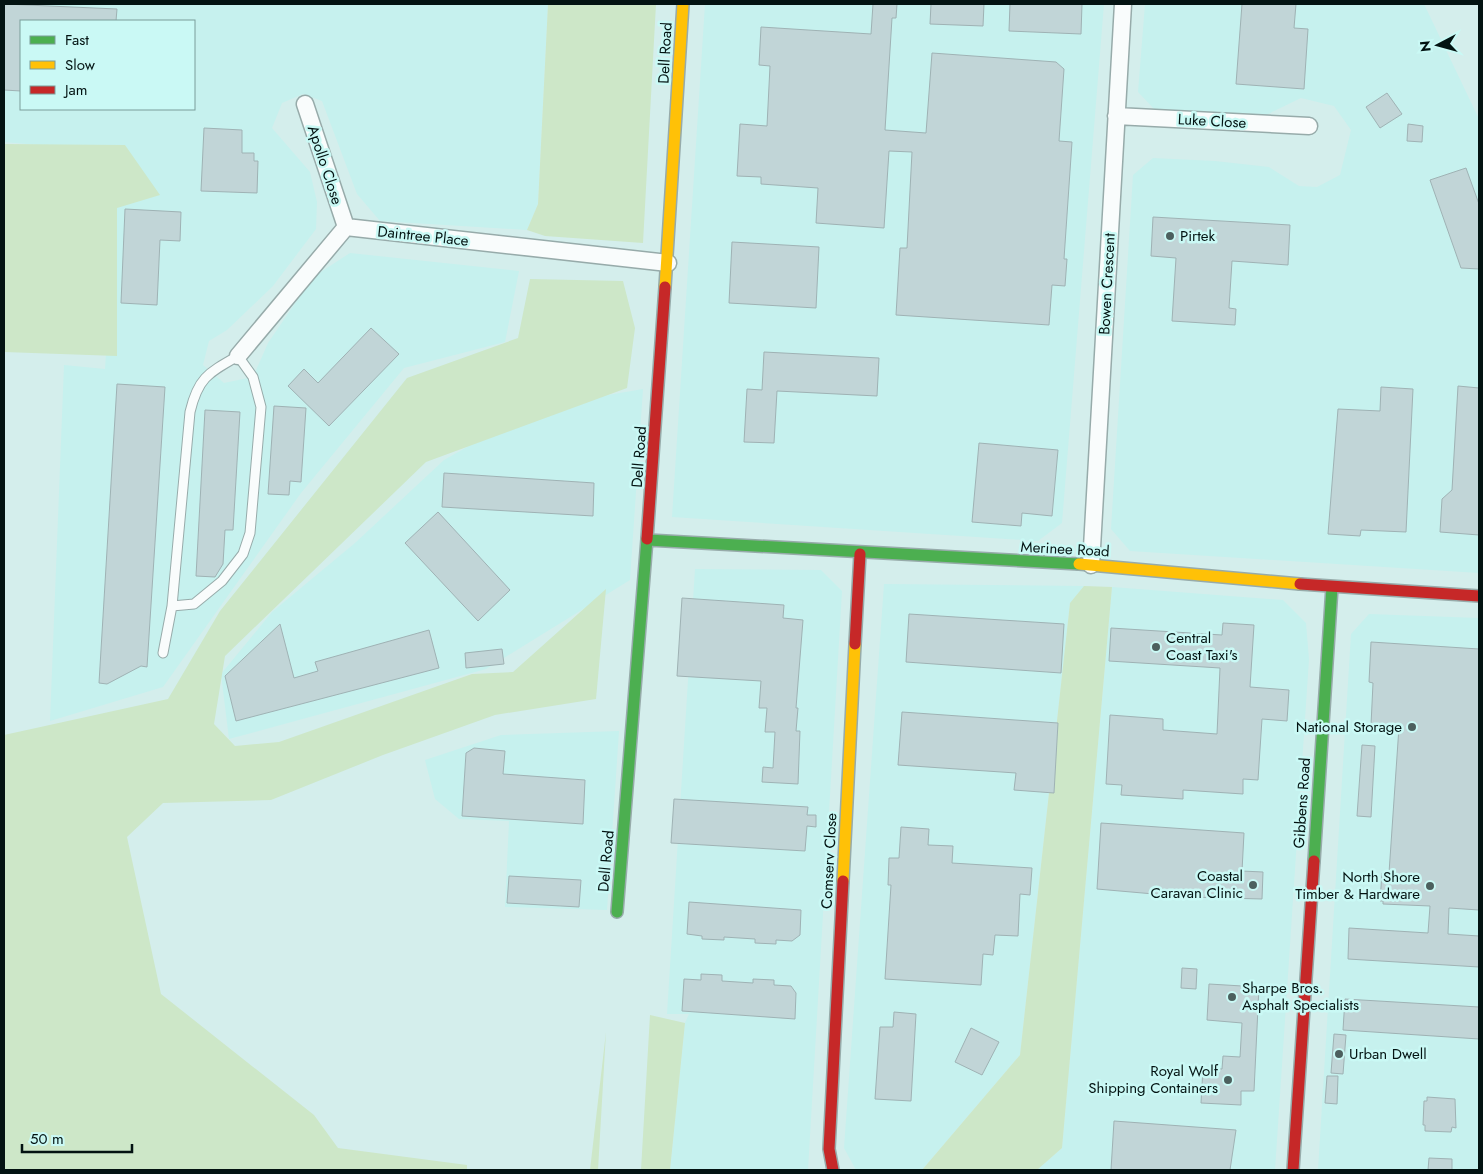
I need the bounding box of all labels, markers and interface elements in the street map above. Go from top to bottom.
legend [20,20,195,110]
north arrow [1413,20,1463,70]
street label: Dell Road [652,22,678,84]
text: Fast [65,29,89,51]
text: N [1415,40,1436,53]
text: Slow [65,54,96,76]
text: Jam [63,79,88,101]
street label: Luke Close [1177,108,1247,134]
street label: Apollo Close [302,123,348,208]
street label: Daintree Place [376,220,470,252]
place label: Pirtek [1180,225,1216,247]
marker: Pirtek [1164,230,1176,242]
street label: Bowen Crescent [1093,232,1121,335]
street label: Dell Road [626,425,652,489]
street label: Merinee Road [1020,536,1110,562]
place label: Central Coast Taxi's [1166,627,1238,666]
marker: Central Coast Taxi's [1150,641,1162,653]
place label: National Storage [1296,716,1402,738]
marker: National Storage [1406,721,1418,733]
street label: Gibbens Road [1288,757,1316,849]
street label: Comserv Close [815,812,843,910]
street label: Dell Road [592,829,620,893]
place label: Coastal Caravan Clinic [1150,865,1243,904]
place label: North Shore Timber & Hardware [1295,866,1420,905]
marker: Coastal Caravan Clinic [1247,879,1259,891]
marker: North Shore Timber & Hardware [1424,880,1436,892]
place label: Sharpe Bros. Asphalt Specialists [1242,977,1359,1016]
marker: Sharpe Bros. Asphalt Specialists [1226,991,1238,1003]
place label: Urban Dwell [1349,1043,1427,1065]
marker: Urban Dwell [1333,1048,1345,1060]
place label: Royal Wolf Shipping Containers [1088,1060,1219,1099]
marker: Royal Wolf Shipping Containers [1222,1074,1234,1086]
scale bar [22,1122,132,1154]
text: 50 m [30,1128,64,1150]

